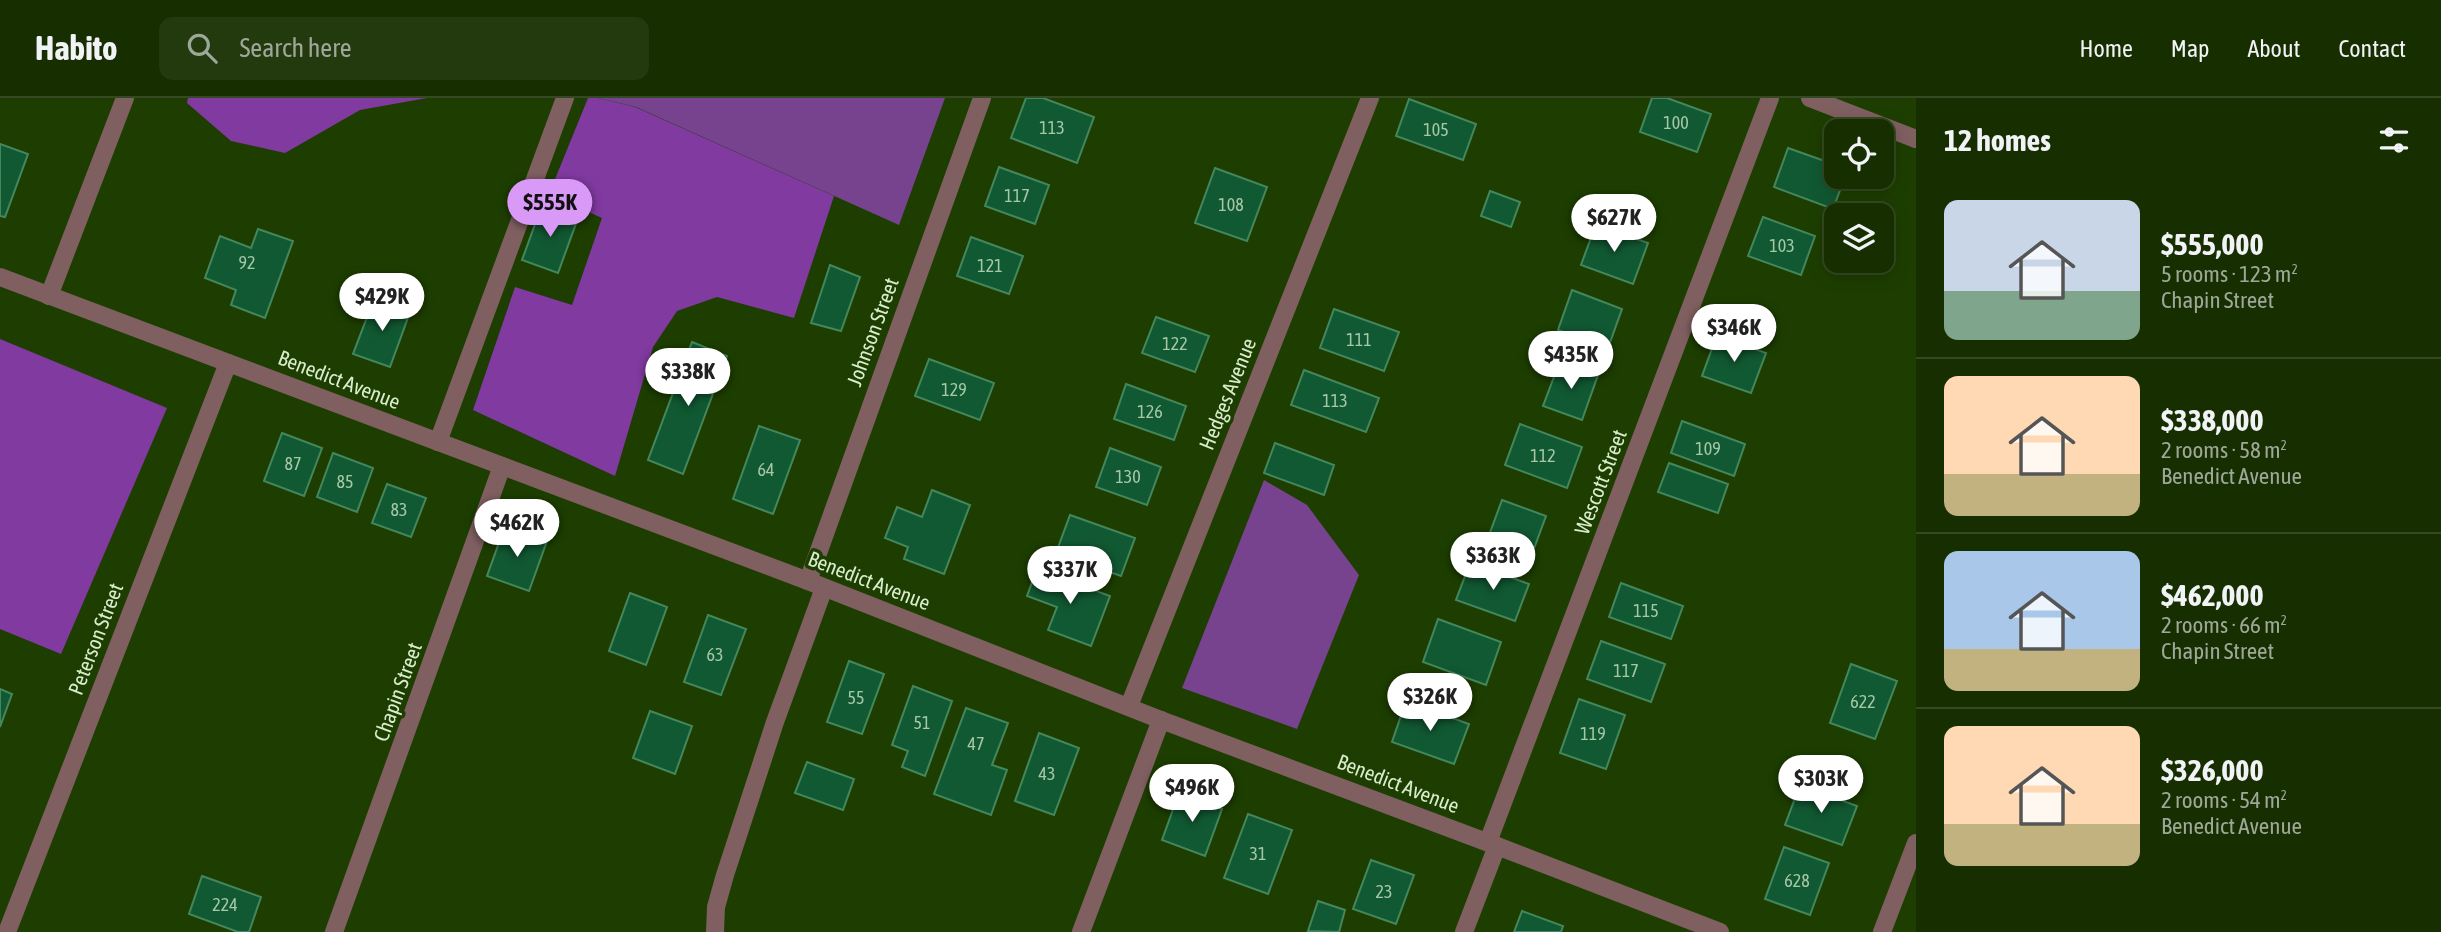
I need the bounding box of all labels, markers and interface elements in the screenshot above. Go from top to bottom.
search box [159,17,649,80]
text: Habito [35,29,117,67]
icon: search [183,29,221,67]
text: Search here [239,33,352,63]
text: Home [2079,35,2133,62]
text: Map [2171,35,2209,62]
text: About [2247,35,2300,62]
text: Contact [2338,35,2406,62]
house number: 100 [1663,112,1689,133]
house number: 113 [1039,117,1065,138]
house number: 105 [1423,119,1449,140]
map controls [1824,119,1894,273]
button: locate [1824,119,1894,189]
icon: filters [2375,121,2413,159]
text: 12 homes [1944,123,2051,157]
pin: $555K [501,180,599,239]
house number: 117 [1004,185,1030,206]
text: $555K [523,189,577,215]
house number: 108 [1218,194,1244,215]
pin: $627K [1565,194,1663,254]
button: layers [1824,203,1894,273]
text: $627K [1587,204,1641,230]
text: $555,000 [2161,227,2264,261]
icon: home [2000,228,2084,312]
house number: 103 [1769,235,1795,256]
house number: 92 [239,252,255,273]
house number: 121 [977,255,1003,276]
text: 5 rooms · 123 m² [2161,261,2298,287]
pin: $429K [333,274,431,333]
street label: Johnson Street [841,274,903,389]
text: $429K [355,283,409,309]
text: Chapin Street [2161,287,2274,313]
pin: $346K [1685,304,1783,364]
text: $346K [1707,314,1761,340]
house number: 111 [1346,329,1372,350]
pin: $435K [1522,331,1620,391]
house number: 122 [1162,333,1188,354]
street label: Hedges Avenue [1194,334,1260,453]
text: $435K [1544,341,1598,367]
street label: Benedict Avenue [275,345,404,413]
pin: $338K [639,348,737,408]
text: $338K [661,358,715,384]
house number: 129 [941,379,967,400]
house number: 113 [1322,390,1348,411]
house number: 126 [1137,401,1163,422]
text: $338,000 [2161,403,2264,437]
icon: home [2000,404,2084,488]
street label: Wescott Street [1569,426,1631,537]
text: 2 rooms · 58 m² [2161,437,2287,463]
house number: 109 [1695,438,1721,459]
house number: 112 [1530,445,1556,466]
house number: 87 [285,453,301,474]
house number: 64 [758,459,774,480]
text: Benedict Avenue [2161,463,2302,489]
house number: 130 [1115,466,1141,487]
house number: 85 [337,471,353,492]
house number: 83 [391,499,407,520]
pin: $462K [468,500,566,559]
text: $462K [490,509,544,535]
pin: $363K [1444,532,1542,592]
text: $363K [1466,542,1520,568]
street label: Benedict Avenue [805,546,934,614]
pin: $337K [1021,546,1119,606]
text: $337K [1043,556,1097,582]
text: $462,000 [2161,578,2264,612]
street label: Peterson Street [63,579,127,698]
icon: home [2000,579,2084,663]
house number: 115 [1633,600,1659,621]
text: 2 rooms · 66 m² [2161,612,2287,638]
text: Chapin Street [2161,638,2274,664]
street label: Chapin Street [368,639,426,744]
house number: 63 [707,644,723,665]
house number: 117 [1613,660,1639,681]
pin: $326K [1381,674,1479,733]
text: $326K [1403,683,1457,709]
house number: 55 [848,687,864,708]
house number: 622 [1850,691,1876,712]
house number: 51 [914,712,930,733]
house number: 119 [1580,723,1606,744]
house number: 47 [968,733,984,754]
street label: Benedict Avenue [1334,749,1463,817]
text: $326,000 [2161,753,2264,787]
icon: home [2000,754,2084,838]
pin: $303K [1772,756,1870,815]
house number: 43 [1039,763,1055,784]
pin: $496K [1143,764,1241,824]
text: $303K [1794,765,1848,791]
text: $496K [1165,774,1219,800]
text: 2 rooms · 54 m² [2161,787,2287,813]
text: Benedict Avenue [2161,813,2302,839]
house number: 31 [1250,843,1266,864]
house number: 628 [1784,870,1810,891]
house number: 23 [1376,881,1392,902]
house number: 224 [212,894,238,915]

